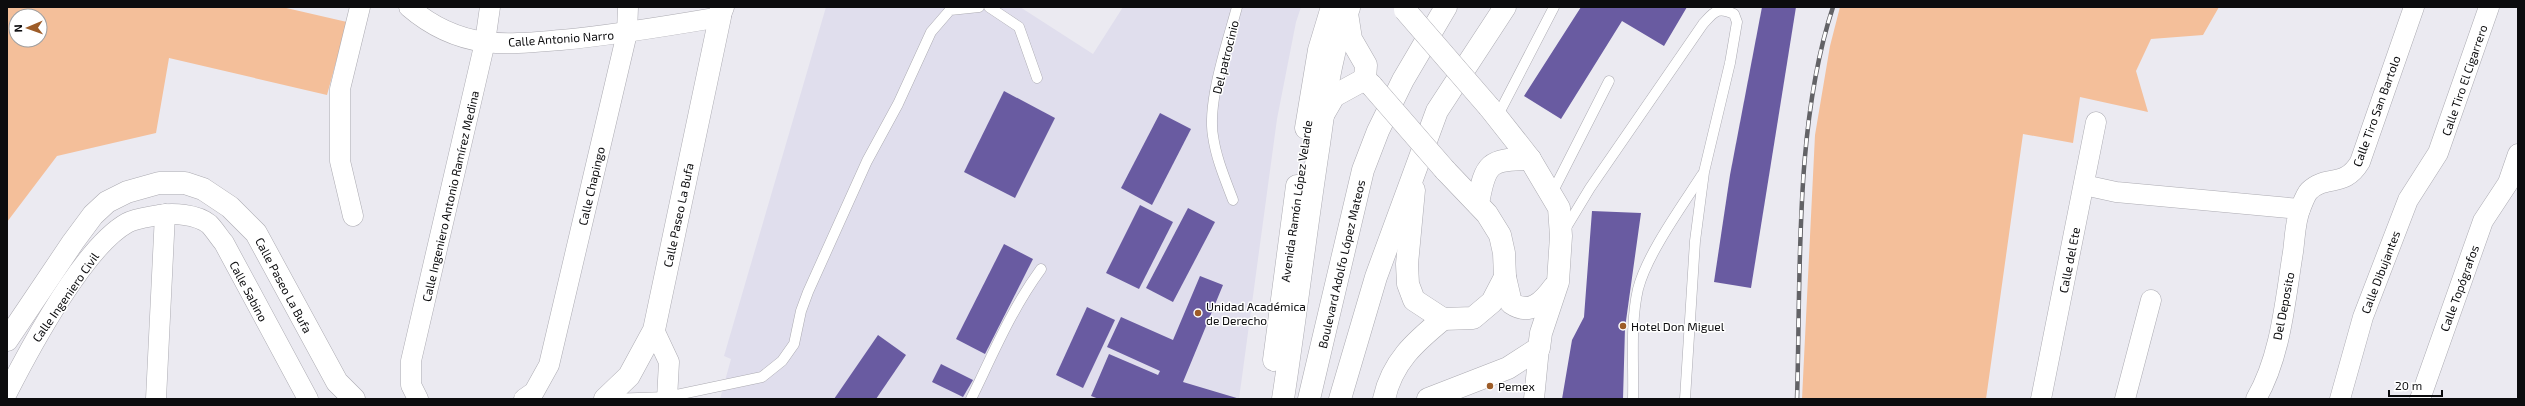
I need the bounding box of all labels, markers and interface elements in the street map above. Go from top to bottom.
north arrow [8,8,48,48]
street label: Del patrocinio [1209,18,1241,95]
street label: Calle Tiro El Cigarrero [2438,22,2490,137]
text: N [11,24,24,33]
street label: Calle Antonio Narro [508,27,615,49]
street label: Calle Tiro San Bartolo [2349,53,2403,168]
street label: Calle Ingeniero Antonio Ramírez Medina [419,89,481,303]
street label: Avenida Ramón López Velarde [1278,119,1314,283]
street label: Calle Chapingo [575,145,607,227]
street label: Calle Paseo La Bufa [660,162,696,268]
street label: Boulevard Adolfo López Mateos [1315,178,1367,350]
street label: Calle del Ete [2056,226,2082,294]
street label: Calle Dibujantes [2358,228,2403,316]
street label: Calle Paseo La Bufa [253,235,315,335]
street label: Calle Topógrafos [2437,243,2481,333]
street label: Calle Ingeniero Civil [29,249,101,344]
street label: Calle Sabino [227,258,271,324]
street label: Del Deposito [2270,271,2296,341]
place label: Unidad Académica de Derecho [1206,299,1306,327]
marker: Unidad Académica de Derecho [1193,308,1203,318]
place label: Hotel Don Miguel [1631,319,1725,333]
marker: Hotel Don Miguel [1618,321,1628,331]
scale bar [2389,372,2442,398]
text: 20 m [2395,378,2422,392]
place label: Pemex [1498,379,1535,393]
marker: Pemex [1485,381,1495,391]

